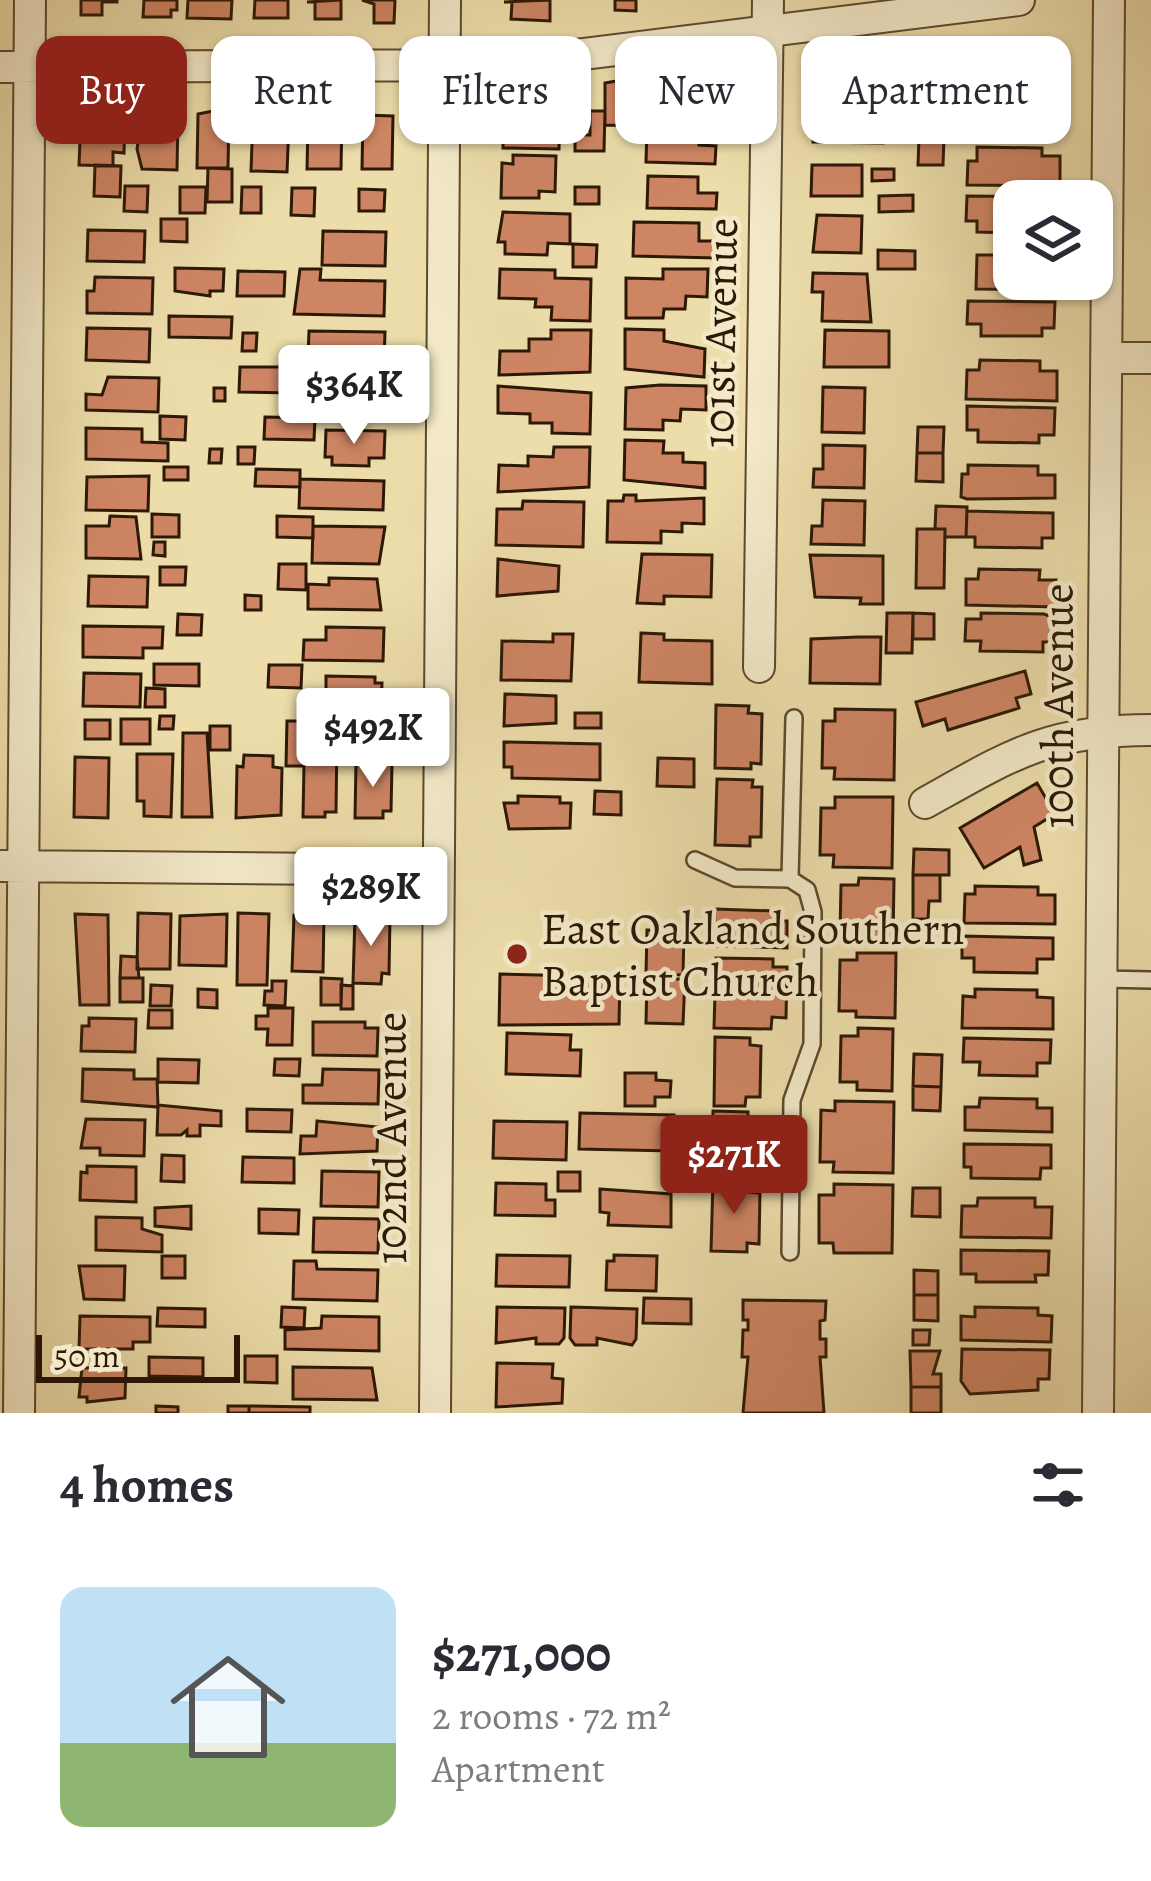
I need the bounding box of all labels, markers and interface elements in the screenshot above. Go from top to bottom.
chip: Buy [36,36,187,144]
chip: Rent [211,36,375,144]
chip: Filters [399,36,591,144]
chip: New [615,36,777,144]
chip: Apartment [801,36,1071,144]
map controls [993,180,1113,300]
button: layers [993,180,1113,300]
street label: 101st Avenue [687,217,753,449]
pin: $364K [270,345,438,447]
text: $364K [305,357,403,410]
street label: 100th Avenue [1027,583,1089,829]
pin: $492K [289,688,457,790]
text: $492K [323,700,423,753]
pin: $289K [287,847,455,949]
text: $289K [321,859,421,912]
place label: East Oakland Southern Baptist Church [541,898,964,1012]
marker: East Oakland Southern Baptist Church [504,941,530,967]
street label: 102nd Avenue [360,1012,422,1264]
pin: $271K [650,1115,818,1217]
text: $271K [687,1127,781,1180]
scale bar [36,1329,240,1382]
text: 50 m [54,1333,120,1378]
text: 4 homes [60,1450,234,1520]
icon: filters [1025,1452,1091,1518]
text: $271,000 [432,1619,611,1689]
icon: home [156,1635,300,1779]
text: 2 rooms · 72 m² [432,1689,671,1742]
text: Apartment [432,1742,605,1795]

